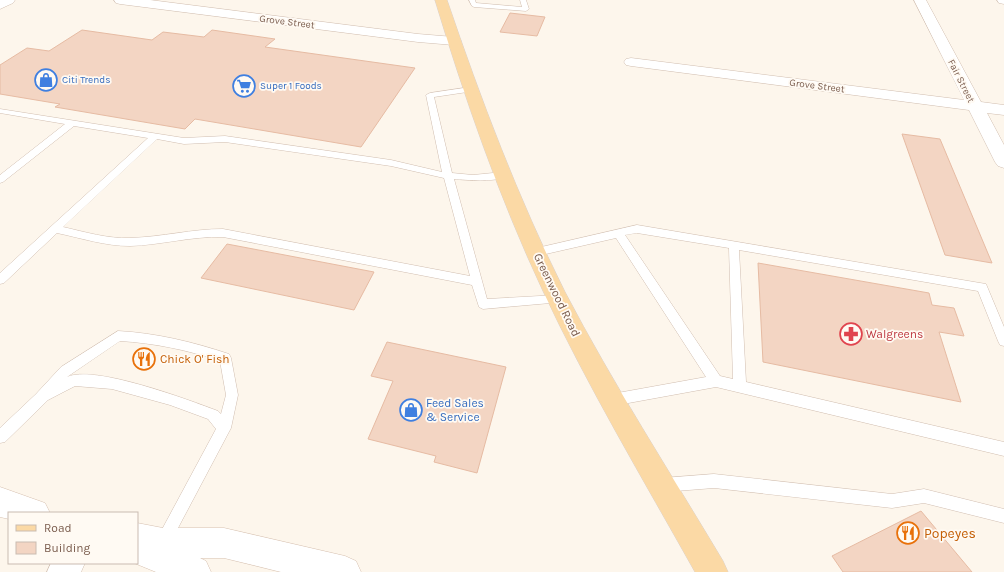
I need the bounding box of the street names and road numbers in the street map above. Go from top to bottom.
street label: Grove Street [259,13,316,31]
street label: Fair Street [945,57,977,105]
street label: Grove Street [789,77,846,95]
street label: Greenwood Road [531,251,583,339]

